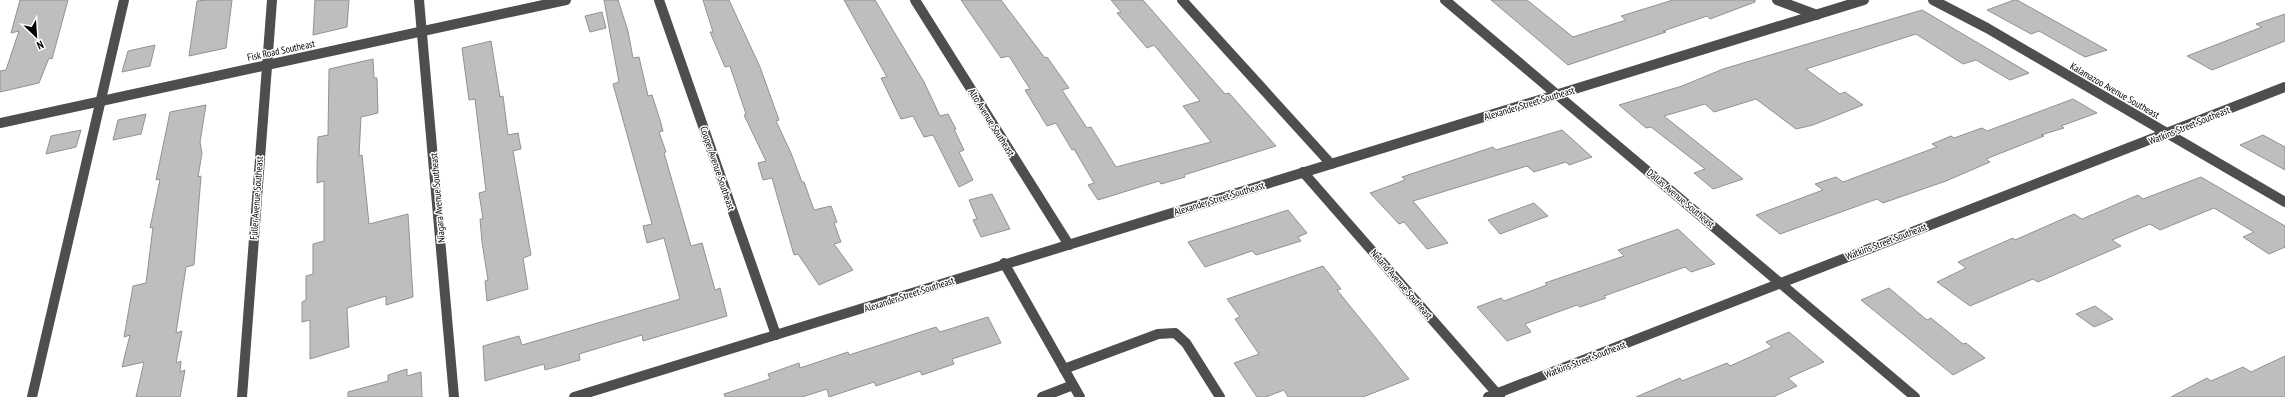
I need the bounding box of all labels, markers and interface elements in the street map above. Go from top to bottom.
north arrow [16,16,56,56]
text: N [35,37,46,53]
street label: Fisk Road Southeast [246,37,316,64]
street label: Kalamazoo Avenue Southeast [2068,59,2162,122]
street label: Alexander Street Southeast [1482,83,1576,123]
street label: Alto Avenue Southeast [965,86,1018,159]
street label: Watkins Street Southeast [2147,103,2232,148]
street label: Cooper Avenue Southeast [697,125,738,212]
street label: Niagara Avenue Southeast [427,152,448,243]
street label: Fuller Avenue Southeast [247,156,266,240]
street label: Dallas Avenue Southeast [1644,166,1718,231]
street label: Alexander Street Southeast [1172,178,1266,218]
street label: Watkins Street Southeast [1844,220,1929,263]
street label: Neland Avenue Southeast [1368,247,1436,322]
street label: Alexander Street Southeast [862,274,956,315]
street label: Watkins Street Southeast [1543,338,1628,381]

